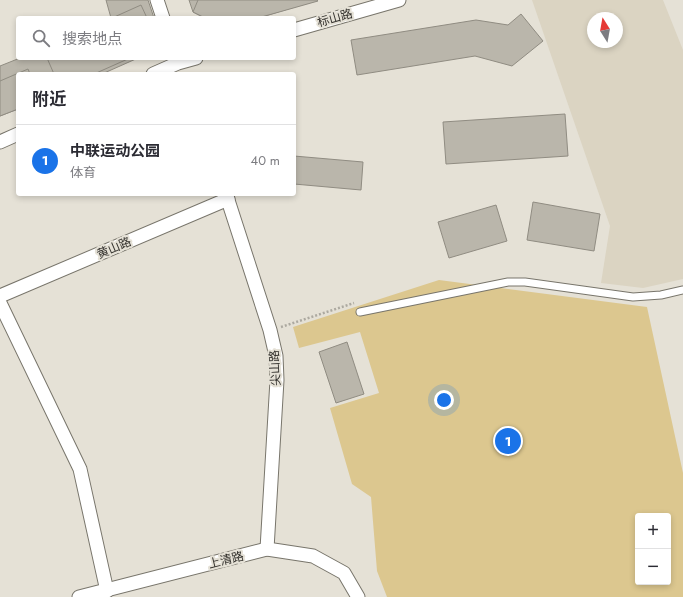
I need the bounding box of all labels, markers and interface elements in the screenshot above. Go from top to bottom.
street label: 标山路 [315,4,355,32]
north arrow [587,12,623,48]
search box [16,16,296,60]
icon: search [30,27,52,49]
text: 搜索地点 [62,28,122,50]
text: 附近 [32,87,66,111]
text: 中联运动公园 [70,140,160,162]
text: 1 [42,151,48,170]
text: 40 m [251,151,280,170]
text: 体育 [70,163,96,182]
street label: 黄山路 [94,233,134,263]
street label: 尖山路 [265,350,285,386]
your location [434,390,454,410]
pin: 1 [495,426,521,456]
map controls [635,513,671,585]
button: + [635,513,671,549]
street label: 上清路 [206,547,246,573]
button: − [635,549,671,585]

